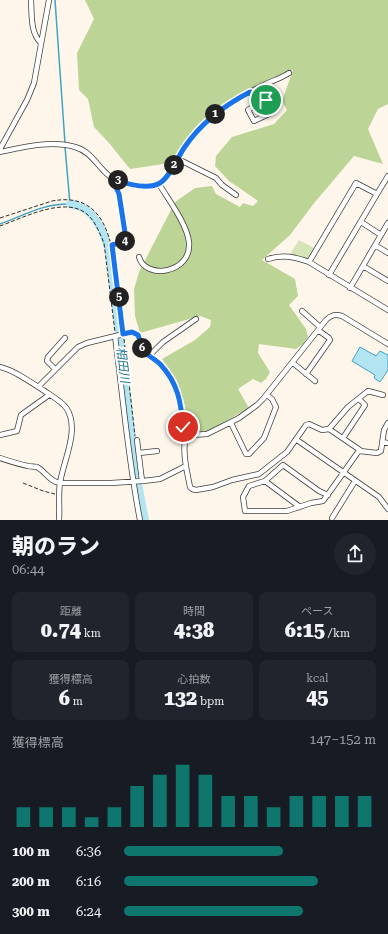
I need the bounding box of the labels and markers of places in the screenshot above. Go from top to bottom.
pin [249,83,283,117]
pin: 1 [205,104,225,124]
pin: 2 [164,155,184,175]
pin: 3 [108,170,128,190]
pin: 4 [115,231,135,251]
pin: 5 [109,287,129,307]
pin: 6 [132,338,152,358]
pin [166,410,200,444]

